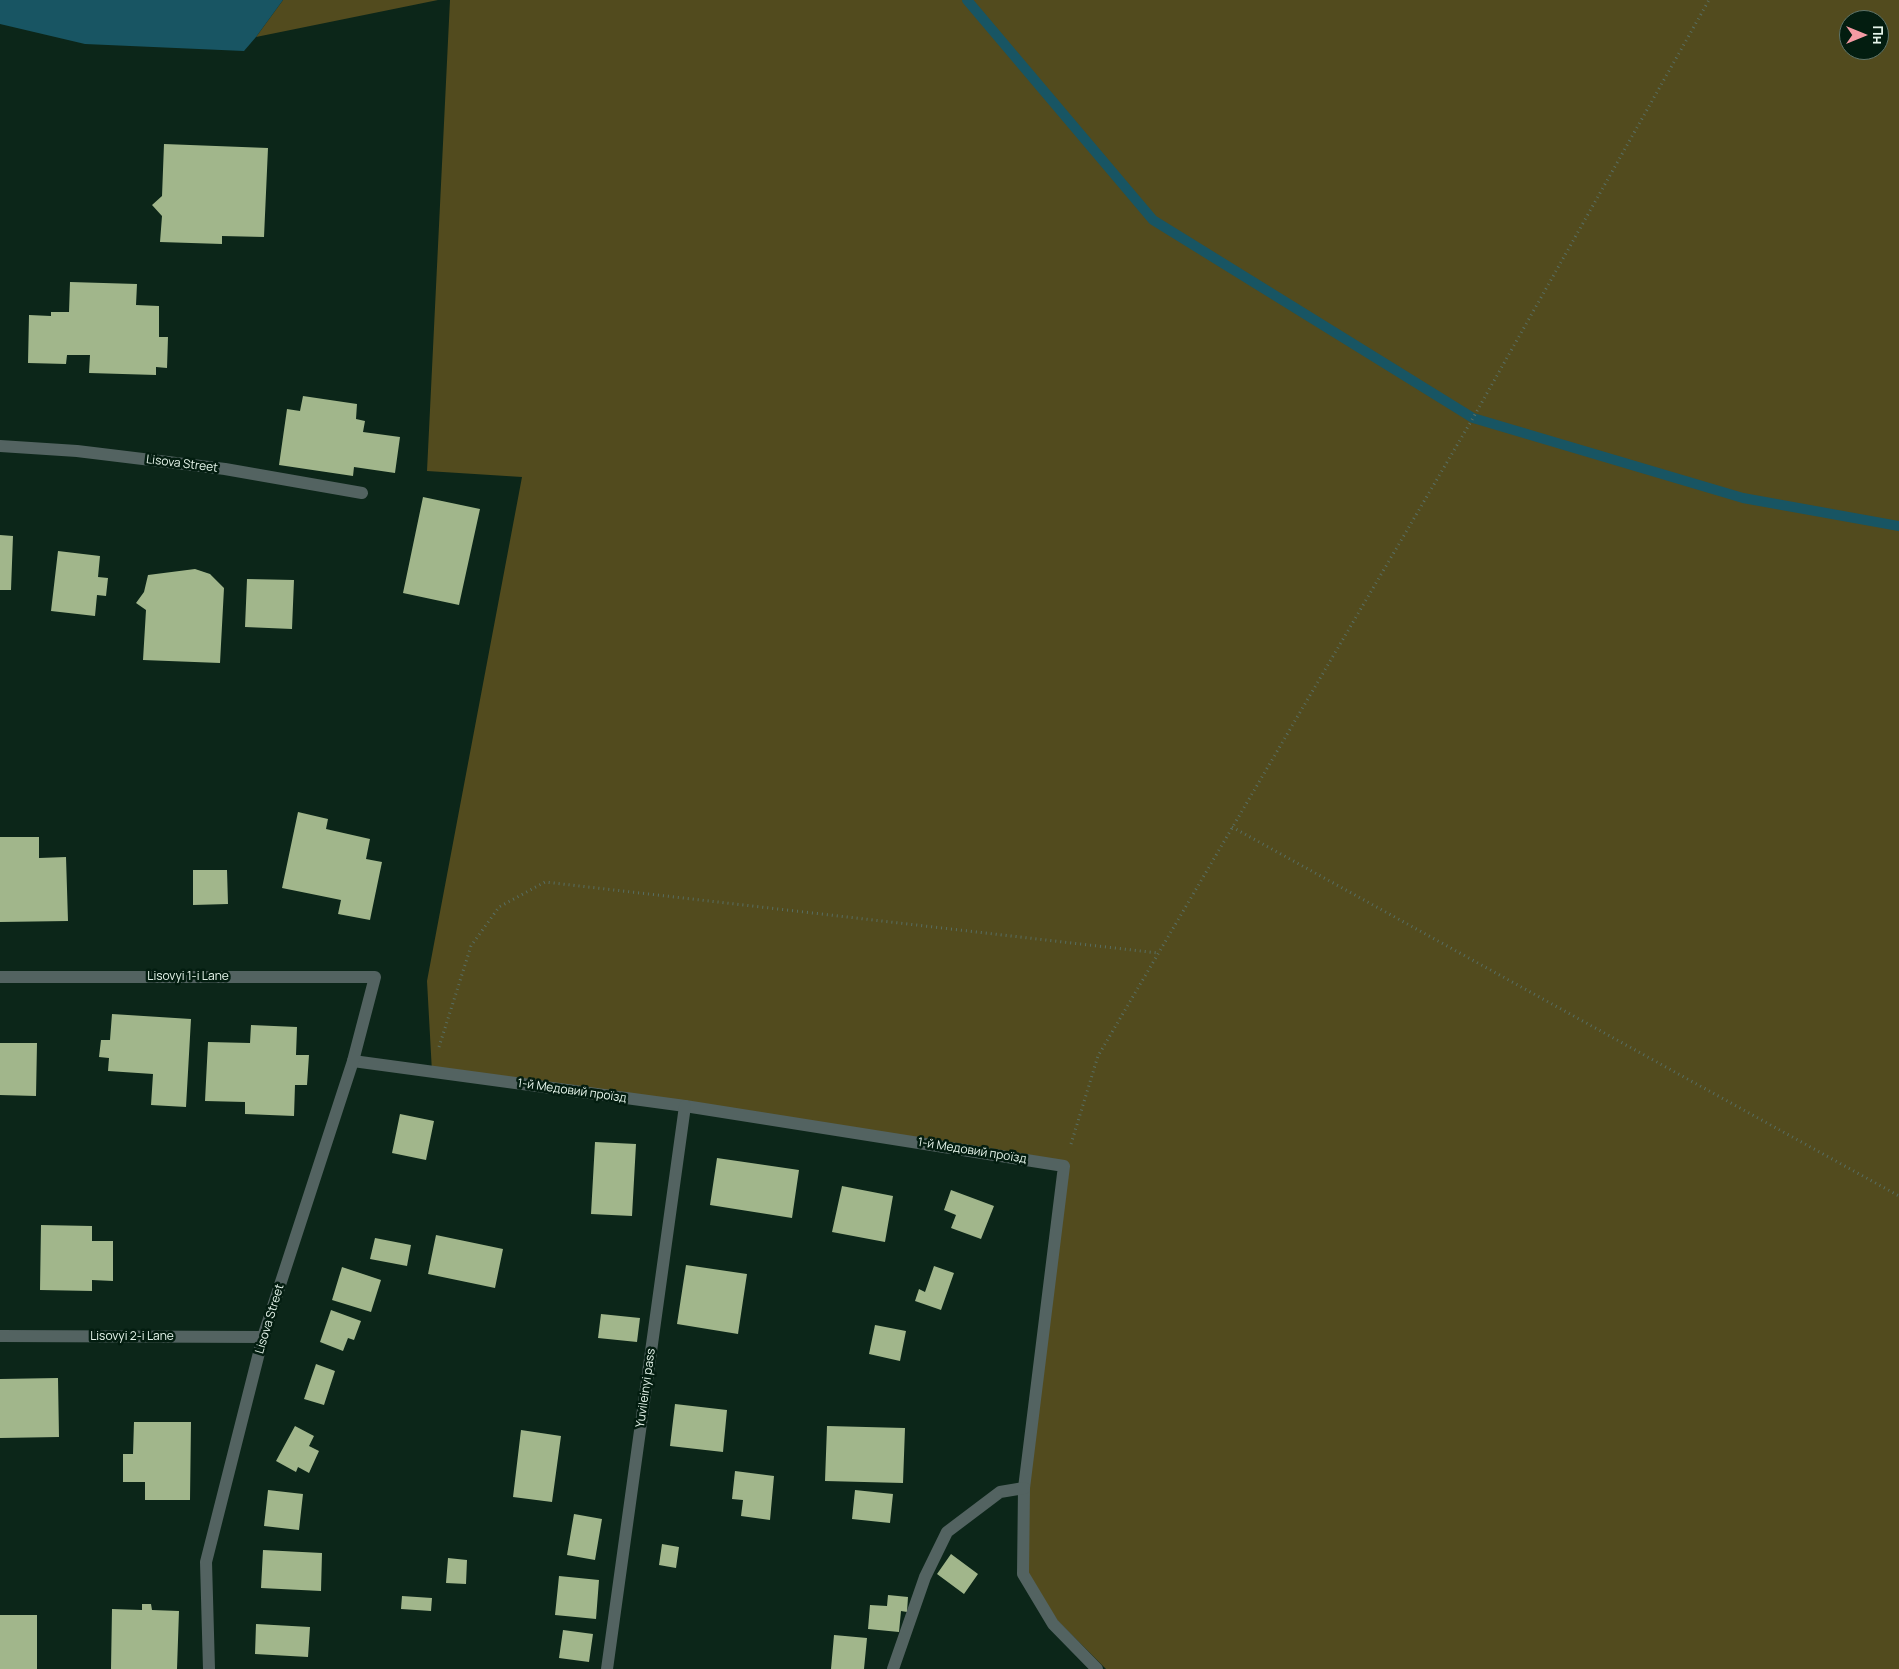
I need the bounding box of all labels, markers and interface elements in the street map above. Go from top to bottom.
north arrow [1839,10,1889,60]
text: Пн [1869,26,1888,44]
street label: Lisova Street [145,452,219,476]
street label: Lisovyi 1-i Lane [147,970,229,984]
street label: 1-й Медовий проїзд [517,1076,627,1106]
street label: 1-й Медовий проїзд [917,1135,1027,1167]
street label: Lisova Street [253,1282,287,1356]
street label: Lisovyi 2-i Lane [90,1330,174,1344]
street label: Yuvileinyi pass [633,1348,659,1428]

